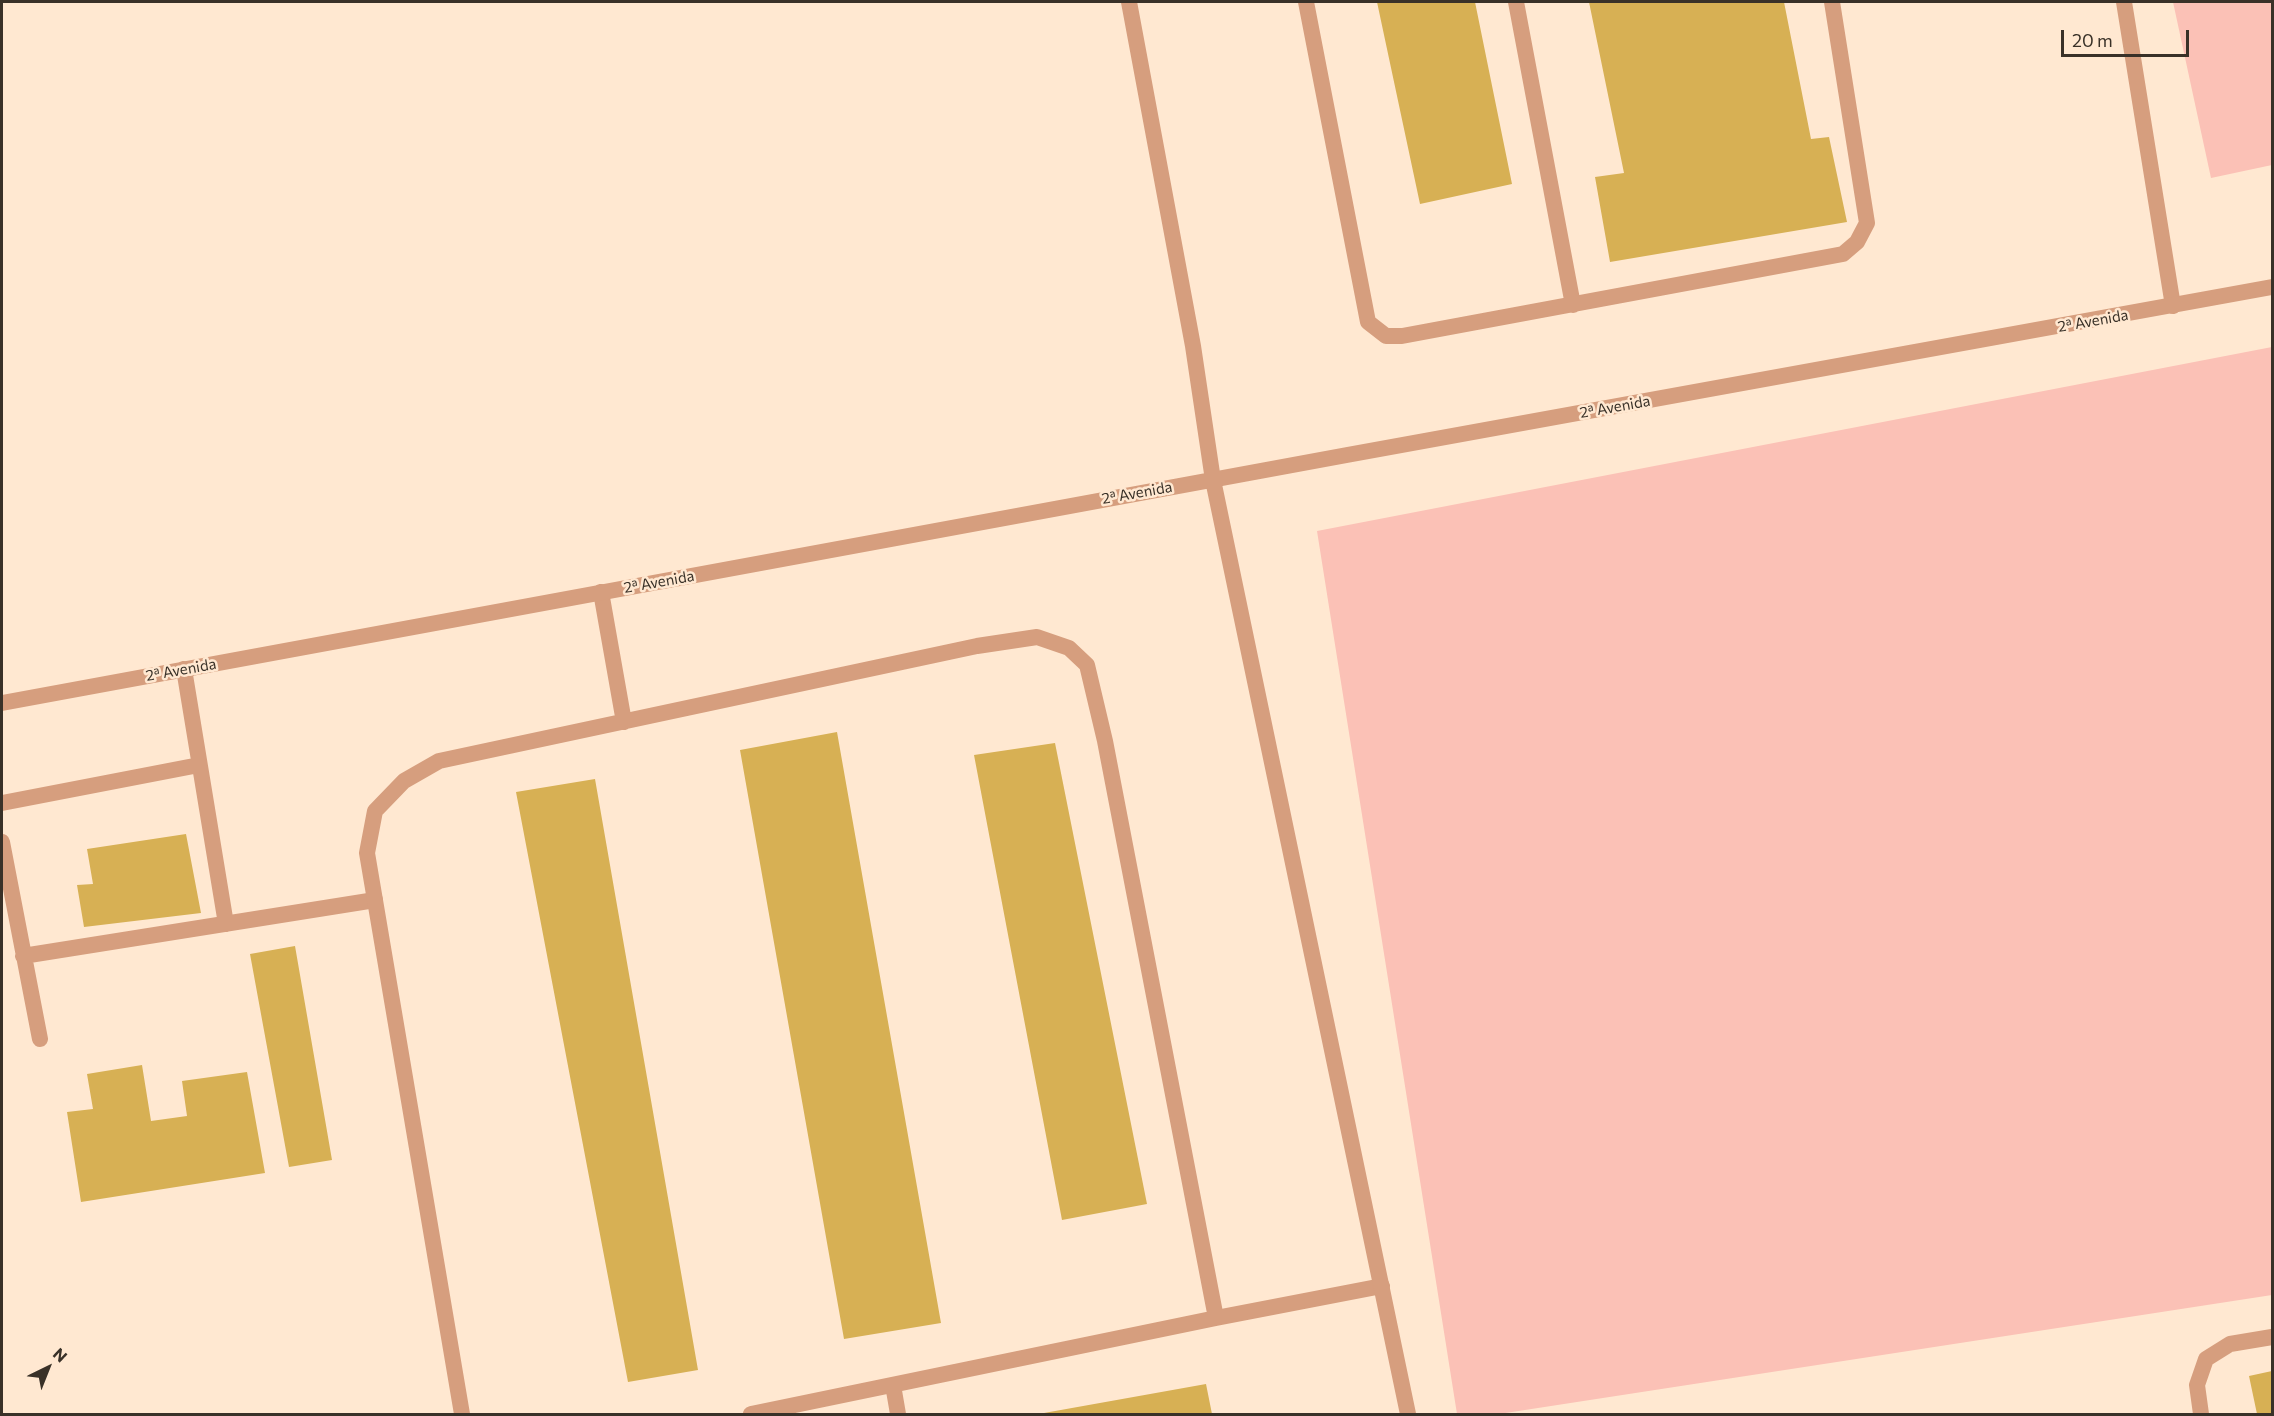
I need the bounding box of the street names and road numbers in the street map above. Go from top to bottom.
street label: 2ª Avenida [2056,306,2130,336]
street label: 2ª Avenida [1578,392,1652,422]
street label: 2ª Avenida [1100,478,1174,508]
street label: 2ª Avenida [622,567,696,597]
street label: 2ª Avenida [144,655,218,685]

